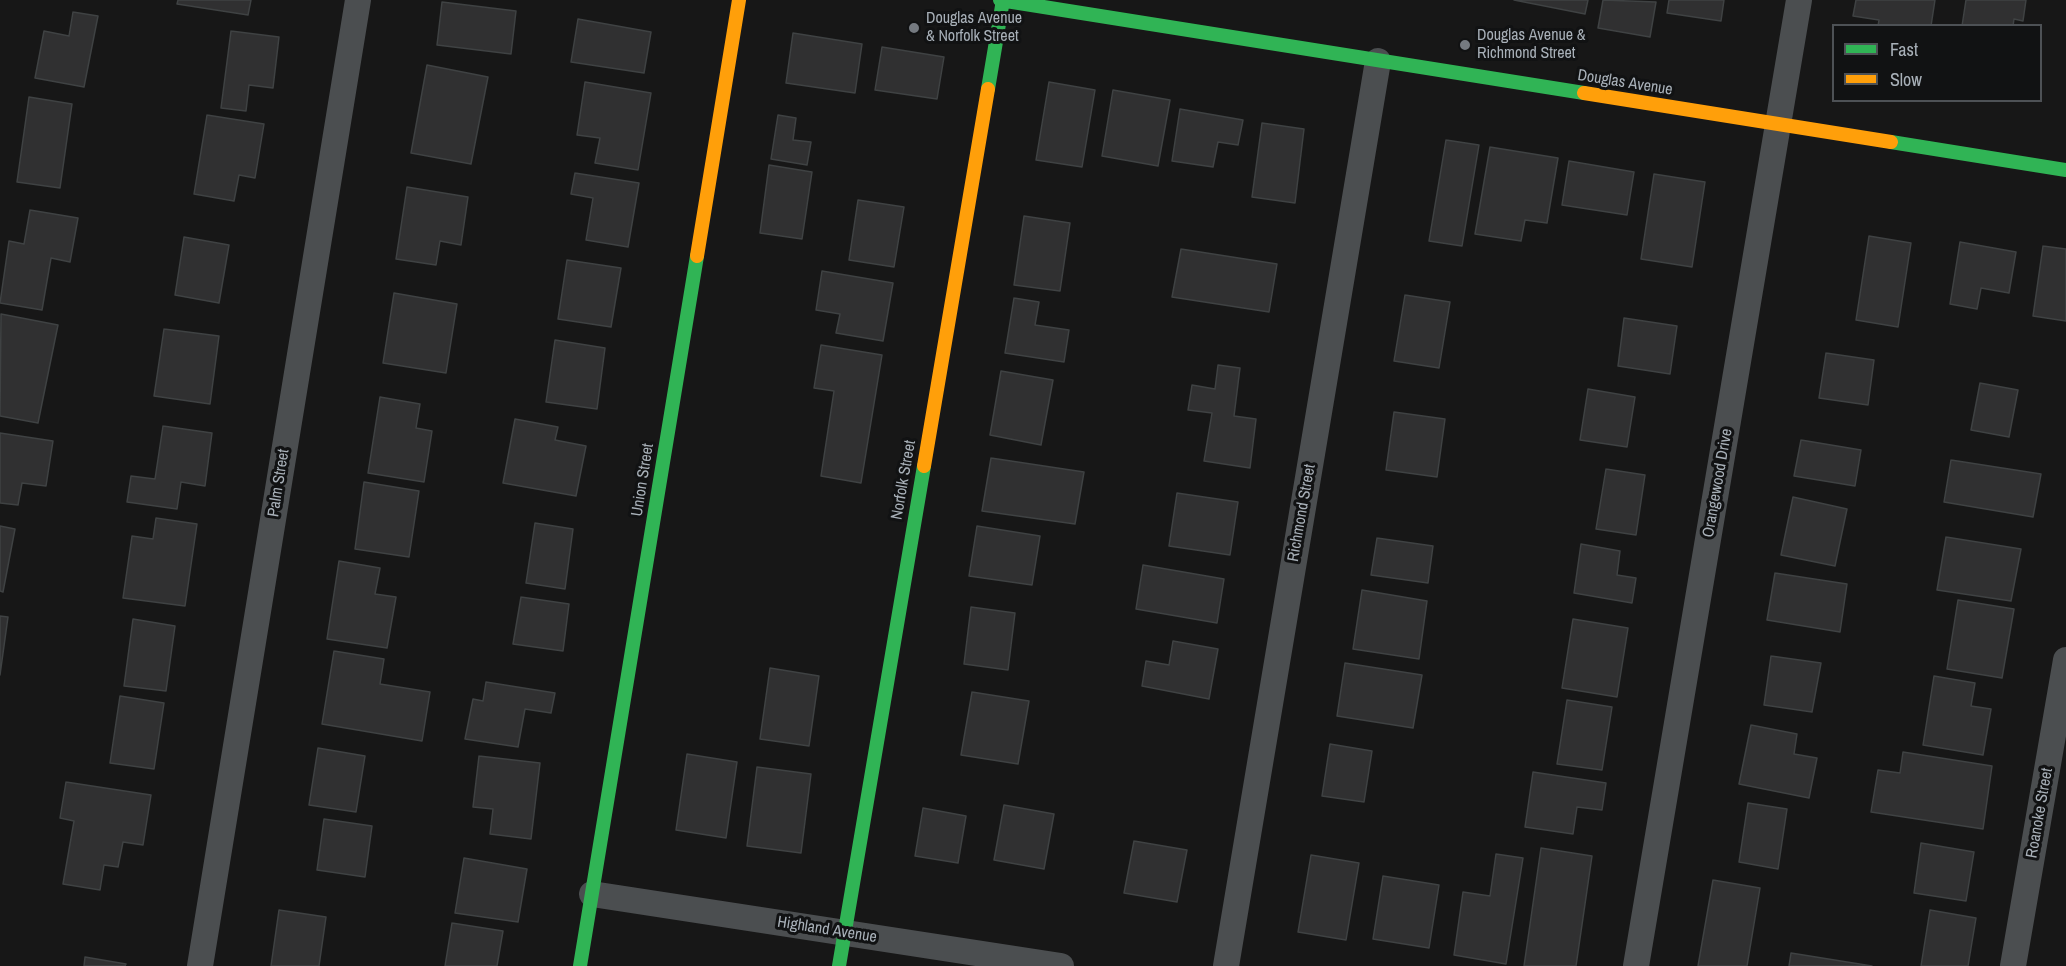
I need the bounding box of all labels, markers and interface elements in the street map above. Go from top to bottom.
place label: Douglas Avenue & Norfolk Street [926,9,1022,47]
marker: Douglas Avenue & Norfolk Street [907,21,921,35]
legend [1832,24,2042,102]
place label: Douglas Avenue & Richmond Street [1477,26,1585,64]
text: Fast [1890,37,1918,62]
marker: Douglas Avenue & Richmond Street [1458,38,1472,52]
street label: Douglas Avenue [1576,66,1674,100]
text: Slow [1890,67,1922,92]
street label: Orangewood Drive [1699,427,1737,539]
street label: Norfolk Street [888,439,920,521]
street label: Union Street [628,442,658,518]
street label: Palm Street [264,448,294,518]
street label: Richmond Street [1284,463,1320,563]
street label: Roanoke Street [2023,766,2057,860]
street label: Highland Avenue [776,913,878,947]

